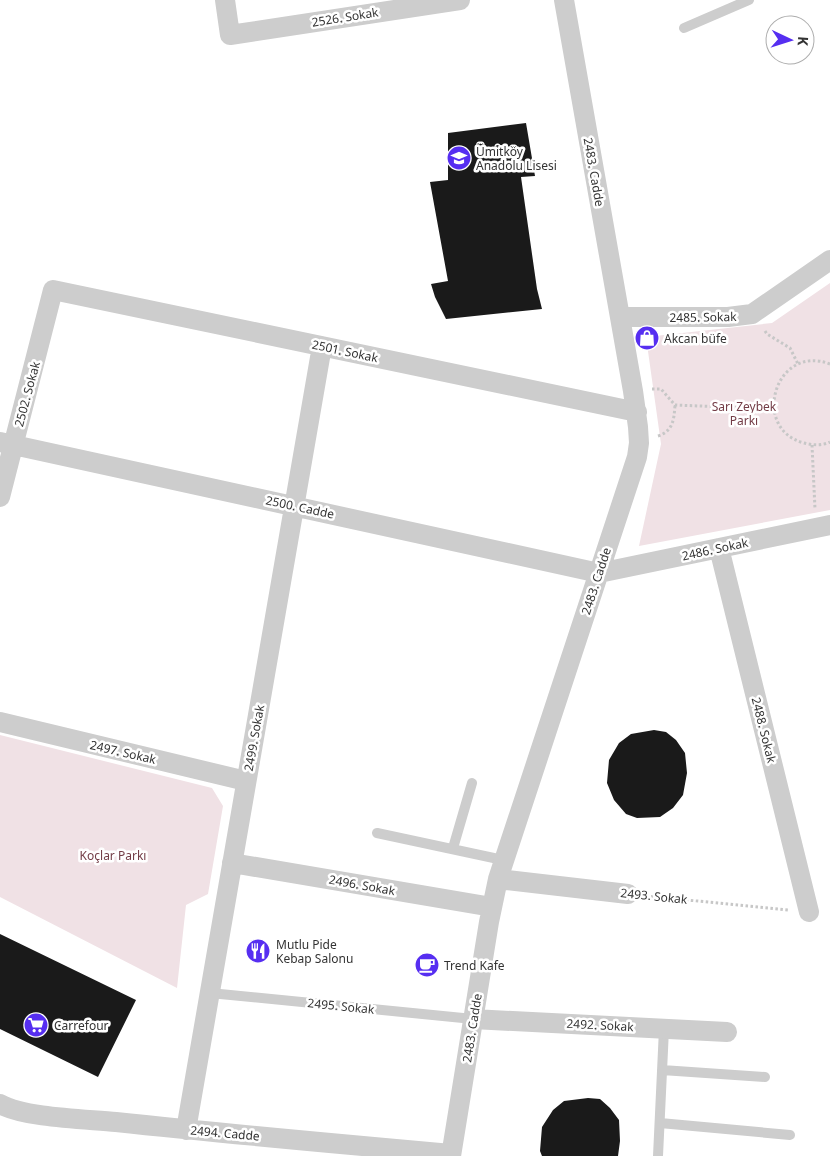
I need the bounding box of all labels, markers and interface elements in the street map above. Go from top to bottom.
street label: 2526. Sokak [310,3,380,31]
north arrow [765,15,815,65]
text: K [794,36,813,47]
street label: 2483. Cadde [580,136,608,208]
place label: Ümitköy Anadolu Lisesi [476,143,557,174]
school or university icon: Ümitköy Anadolu Lisesi [446,145,472,171]
street label: 2485. Sokak [669,308,737,326]
shop icon: Akcan büfe [634,325,660,351]
place label: Akcan büfe [664,330,727,347]
street label: 2501. Sokak [310,336,380,366]
street label: 2502. Sokak [10,359,44,429]
park label: Sarı Zeybek Parkı [712,398,777,429]
street label: 2500. Cadde [264,491,336,523]
street label: 2486. Sokak [680,534,750,564]
street label: 2483. Cadde [577,545,615,617]
street label: 2488. Sokak [748,695,781,765]
street label: 2499. Sokak [240,703,268,773]
street label: 2497. Sokak [88,736,158,768]
park label: Koçlar Parkı [80,847,146,864]
street label: 2496. Sokak [327,871,397,899]
street label: 2493. Sokak [620,884,689,908]
place label: Mutlu Pide Kebap Salonu [276,936,353,967]
restaurant icon: Mutlu Pide Kebap Salonu [245,938,271,964]
cafe icon: Trend Kafe [414,952,440,978]
place label: Trend Kafe [444,957,505,974]
street label: 2483. Cadde [458,992,486,1064]
street label: 2495. Sokak [307,994,376,1018]
supermarket icon: Carrefour [23,1012,49,1038]
street label: 2492. Sokak [566,1015,635,1035]
place label: Carrefour [54,1017,109,1034]
street label: 2494. Cadde [190,1121,261,1145]

